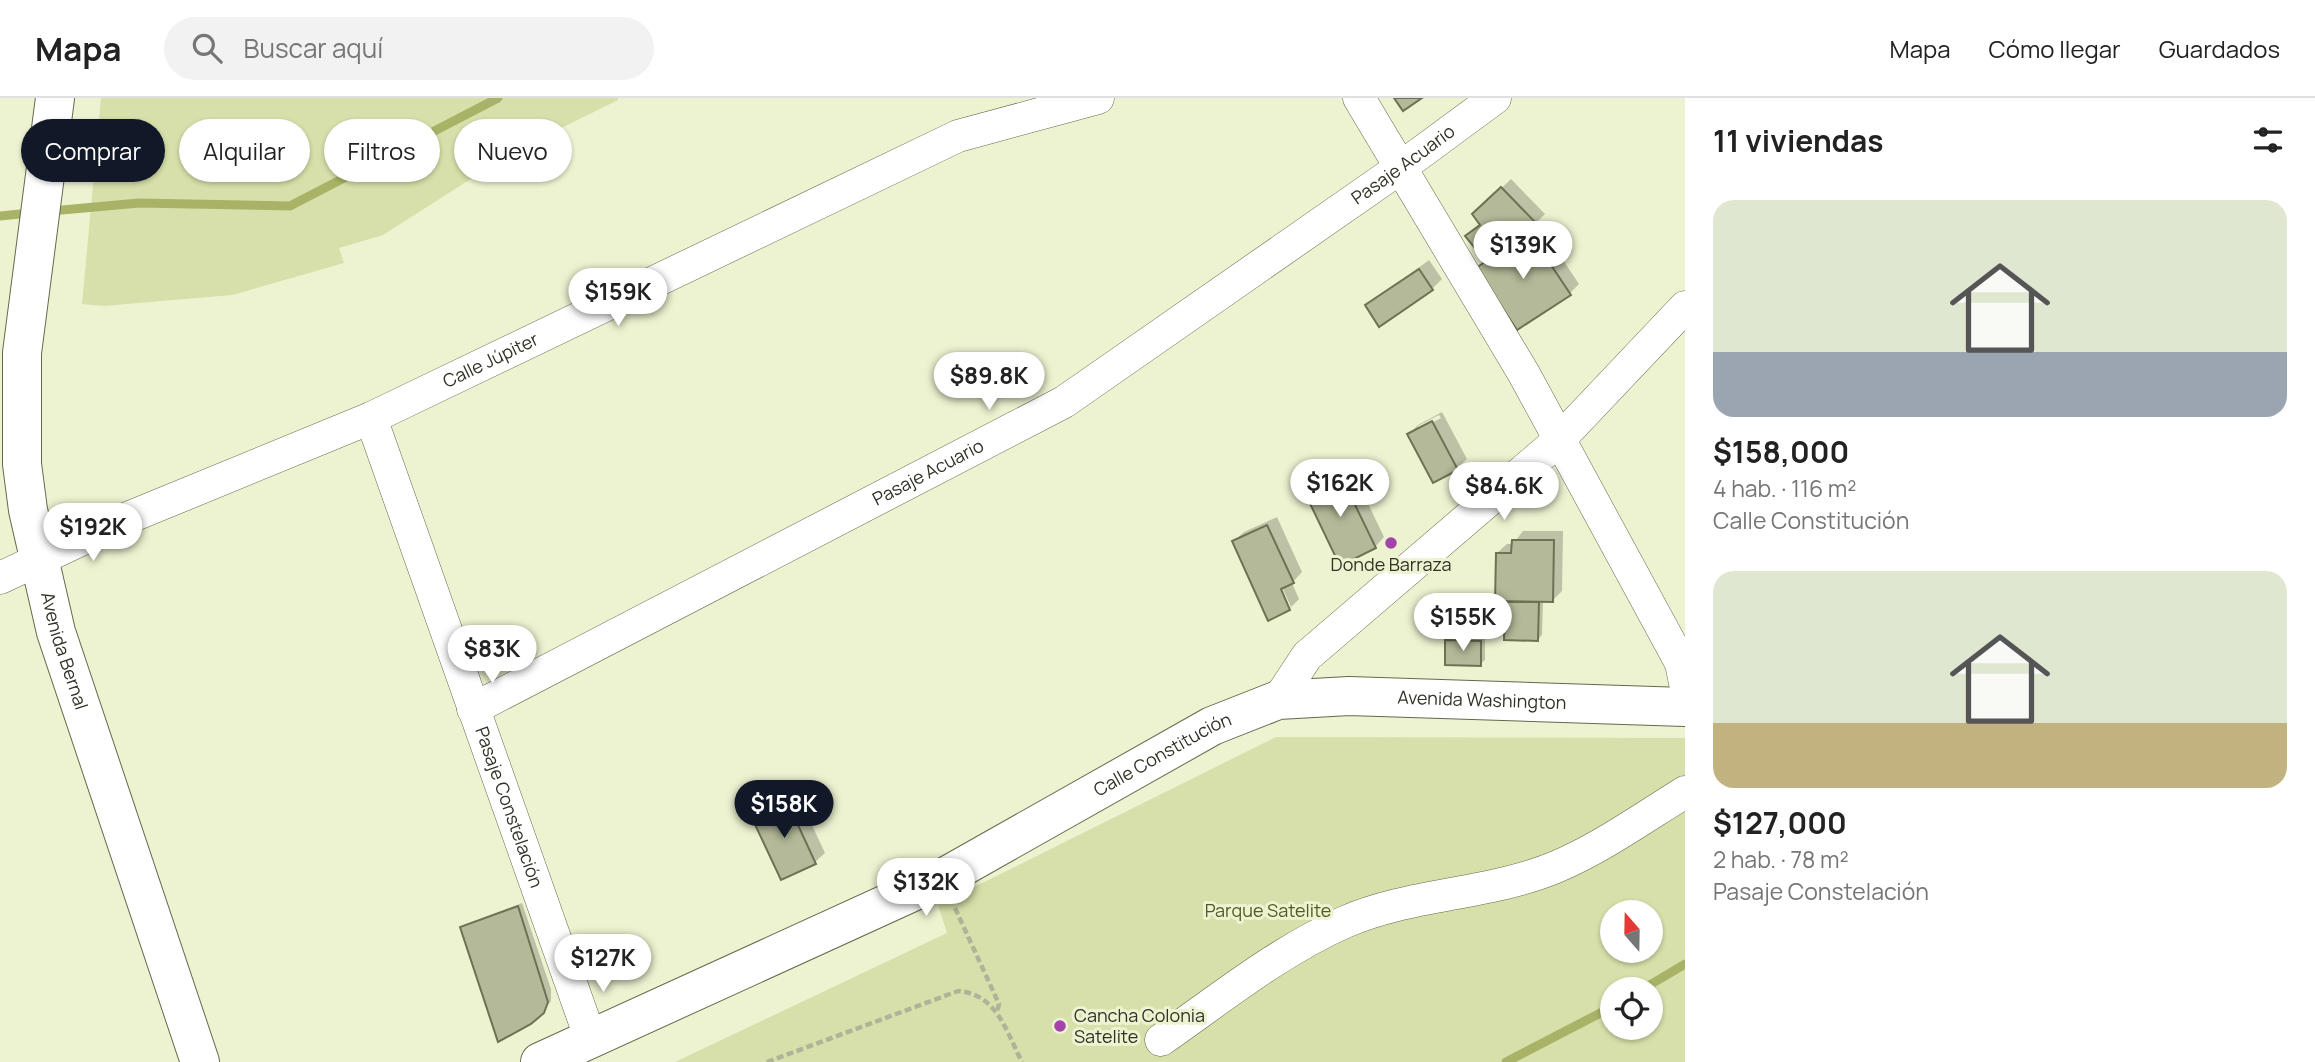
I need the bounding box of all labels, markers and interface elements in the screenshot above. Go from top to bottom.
search box [164,17,654,80]
text: Mapa [35,26,122,71]
icon: search [188,29,226,67]
text: Buscar aquí [244,30,383,66]
text: Mapa [1890,32,1951,65]
text: Cómo llegar [1989,32,2121,65]
text: Guardados [2159,32,2280,65]
chip: Comprar [21,119,165,182]
chip: Alquilar [179,119,310,182]
chip: Filtros [324,119,440,182]
chip: Nuevo [454,119,572,182]
street label: Pasaje Acuario [1346,119,1459,209]
text: 11 viviendas [1713,120,1883,161]
icon: filters [2249,121,2287,159]
pin: $139K [1474,222,1572,281]
text: $139K [1489,228,1557,260]
icon: home [1937,245,2063,371]
pin: $159K [569,268,667,328]
text: $159K [584,275,652,307]
street label: Calle Júpiter [439,326,542,393]
pin: $89.8K [932,352,1046,412]
text: $89.8K [950,359,1028,391]
text: $158,000 [1713,431,1849,472]
street label: Pasaje Acuario [868,433,987,510]
pin: $162K [1291,460,1389,519]
pin: $84.6K [1447,462,1561,522]
text: $162K [1306,466,1374,498]
text: $84.6K [1465,469,1543,501]
text: 4 hab. · 116 m² [1713,472,1857,504]
pin: $192K [44,504,142,563]
text: Calle Constitución [1713,504,1909,536]
text: $192K [59,510,127,542]
marker: Donde Barraza [1383,535,1399,551]
place label: Donde Barraza [1331,552,1451,576]
street label: Avenida Bernal [36,589,94,713]
pin: $155K [1414,594,1512,653]
text: $155K [1430,600,1496,632]
icon: home [1937,616,2063,742]
pin: $83K [451,626,533,685]
text: $83K [464,632,520,664]
street label: Avenida Washington [1397,685,1567,714]
street label: Calle Constitución [1089,707,1235,801]
street label: Pasaje Constelación [470,723,549,891]
pin: $158K [735,780,833,840]
text: $158K [751,787,817,819]
text: $127,000 [1713,802,1847,843]
text: 2 hab. · 78 m² [1713,843,1849,875]
pin: $132K [877,858,975,918]
text: $132K [893,865,959,897]
text: Pasaje Constelación [1713,875,1929,907]
park label: Parque Satelite [1205,898,1331,922]
north arrow [1600,900,1662,962]
map controls [1600,900,1663,1040]
pin: $127K [554,934,652,994]
text: $127K [570,941,636,973]
button: locate [1600,977,1663,1040]
place label: Cancha Colonia Satelite [1074,1003,1205,1048]
marker: Cancha Colonia Satelite [1052,1018,1068,1034]

